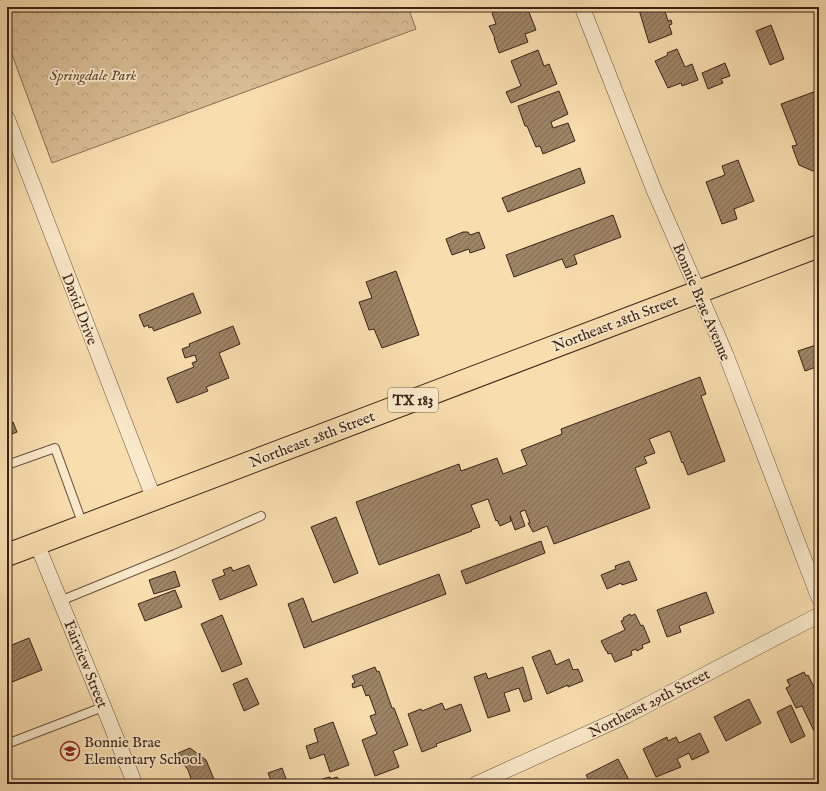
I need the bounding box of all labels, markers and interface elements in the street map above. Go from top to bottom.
park label: Springdale Park [49,66,137,86]
street label: Bonnie Brae Avenue [668,241,735,364]
street label: David Drive [57,271,102,348]
street label: Northeast 28th Street [550,291,681,356]
road number: TX 183 [388,388,438,412]
street label: Northeast 28th Street [247,407,378,472]
street label: Fairview Street [59,617,112,711]
street label: Northeast 29th Street [585,665,713,742]
place label: Bonnie Brae Elementary School [84,733,203,769]
school or university icon: Bonnie Brae Elementary School [59,740,81,762]

